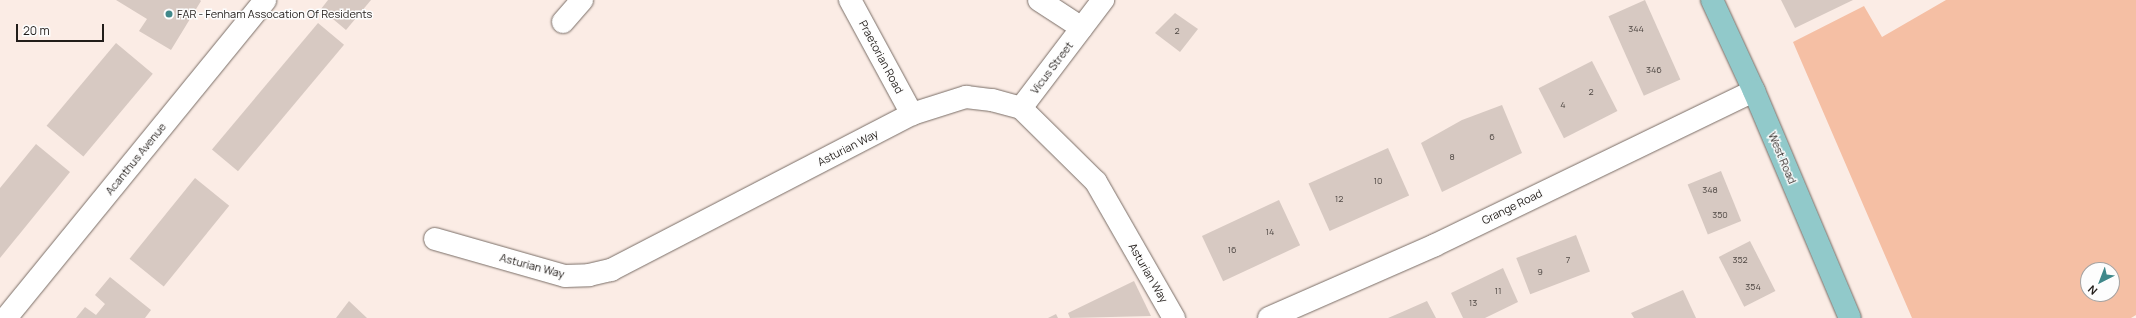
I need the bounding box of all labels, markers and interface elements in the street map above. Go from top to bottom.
place label: FAR - Fenham Assocation Of Residents [177,7,372,21]
marker: FAR - Fenham Assocation Of Residents [164,9,174,19]
scale bar [18,16,106,42]
street label: Praetorian Road [856,18,906,96]
text: 20 m [23,22,50,39]
house number: 344 [1628,24,1644,34]
house number: 2 [1174,26,1180,36]
street label: Vicus Street [1028,39,1076,97]
house number: 346 [1646,65,1662,75]
house number: 2 [1588,87,1594,97]
house number: 4 [1560,100,1566,110]
street label: Acanthus Avenue [103,120,169,198]
street label: Asturian Way [815,127,881,169]
street label: West Road [1765,130,1799,186]
house number: 6 [1489,132,1495,142]
house number: 8 [1449,152,1455,162]
house number: 10 [1374,176,1382,186]
house number: 348 [1702,185,1718,195]
street label: Grange Road [1480,187,1544,227]
house number: 12 [1335,194,1343,204]
house number: 350 [1712,210,1728,220]
house number: 14 [1266,227,1274,237]
street label: Asturian Way [1126,241,1170,305]
house number: 16 [1227,245,1237,255]
street label: Asturian Way [498,251,566,281]
house number: 7 [1566,255,1570,265]
house number: 352 [1732,255,1748,265]
north arrow [2080,262,2120,302]
house number: 9 [1537,267,1543,277]
house number: 354 [1745,282,1761,292]
text: N [2084,282,2100,299]
house number: 11 [1494,286,1502,296]
house number: 13 [1469,298,1477,308]

